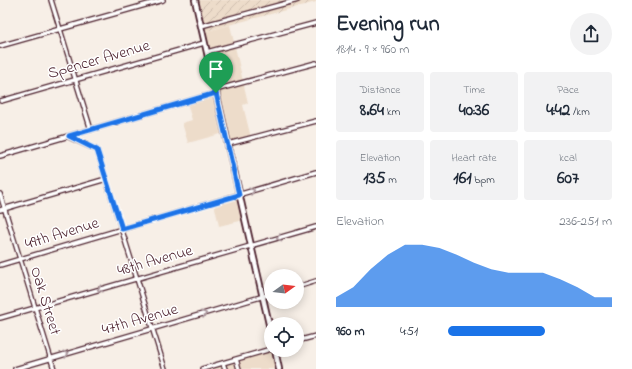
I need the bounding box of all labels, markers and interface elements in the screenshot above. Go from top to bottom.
text: Evening run [336,9,440,41]
button: share [570,13,612,55]
street label: Spencer Avenue [45,34,154,86]
text: 18:14 · 9 × 960 m [336,40,409,59]
pin [199,52,233,93]
icon: arrive [205,58,227,80]
text: Distance [360,82,400,98]
text: Time [463,82,485,98]
text: Pace [557,82,579,98]
text: 8.64 [360,98,384,123]
text: 40:36 [459,98,489,123]
text: 4:42 [546,98,570,123]
text: km [384,104,400,120]
text: /km [570,104,590,120]
text: Elevation [360,150,400,166]
text: Heart rate [451,150,497,166]
text: kcal [559,150,577,166]
text: 135 [363,166,385,191]
text: 161 [453,166,472,191]
text: 607 [557,166,579,191]
text: m [385,172,397,188]
text: bpm [472,172,495,188]
one-way arrow [249,187,256,196]
street label: 49th Avenue [22,211,103,257]
text: Elevation [336,212,384,231]
text: 236–251 m [559,212,612,231]
one-way arrow [275,233,282,242]
street label: 48th Avenue [114,239,196,283]
street label: Oak Street [23,264,67,339]
north arrow [264,269,304,309]
map controls [264,269,304,357]
one-way arrow [97,284,104,293]
street label: 47th Avenue [99,297,182,342]
one-way arrow [201,310,207,318]
button: locate [264,317,304,357]
text: 960 m [336,322,365,341]
text: 4:51 [400,322,418,341]
one-way arrow [62,350,69,359]

